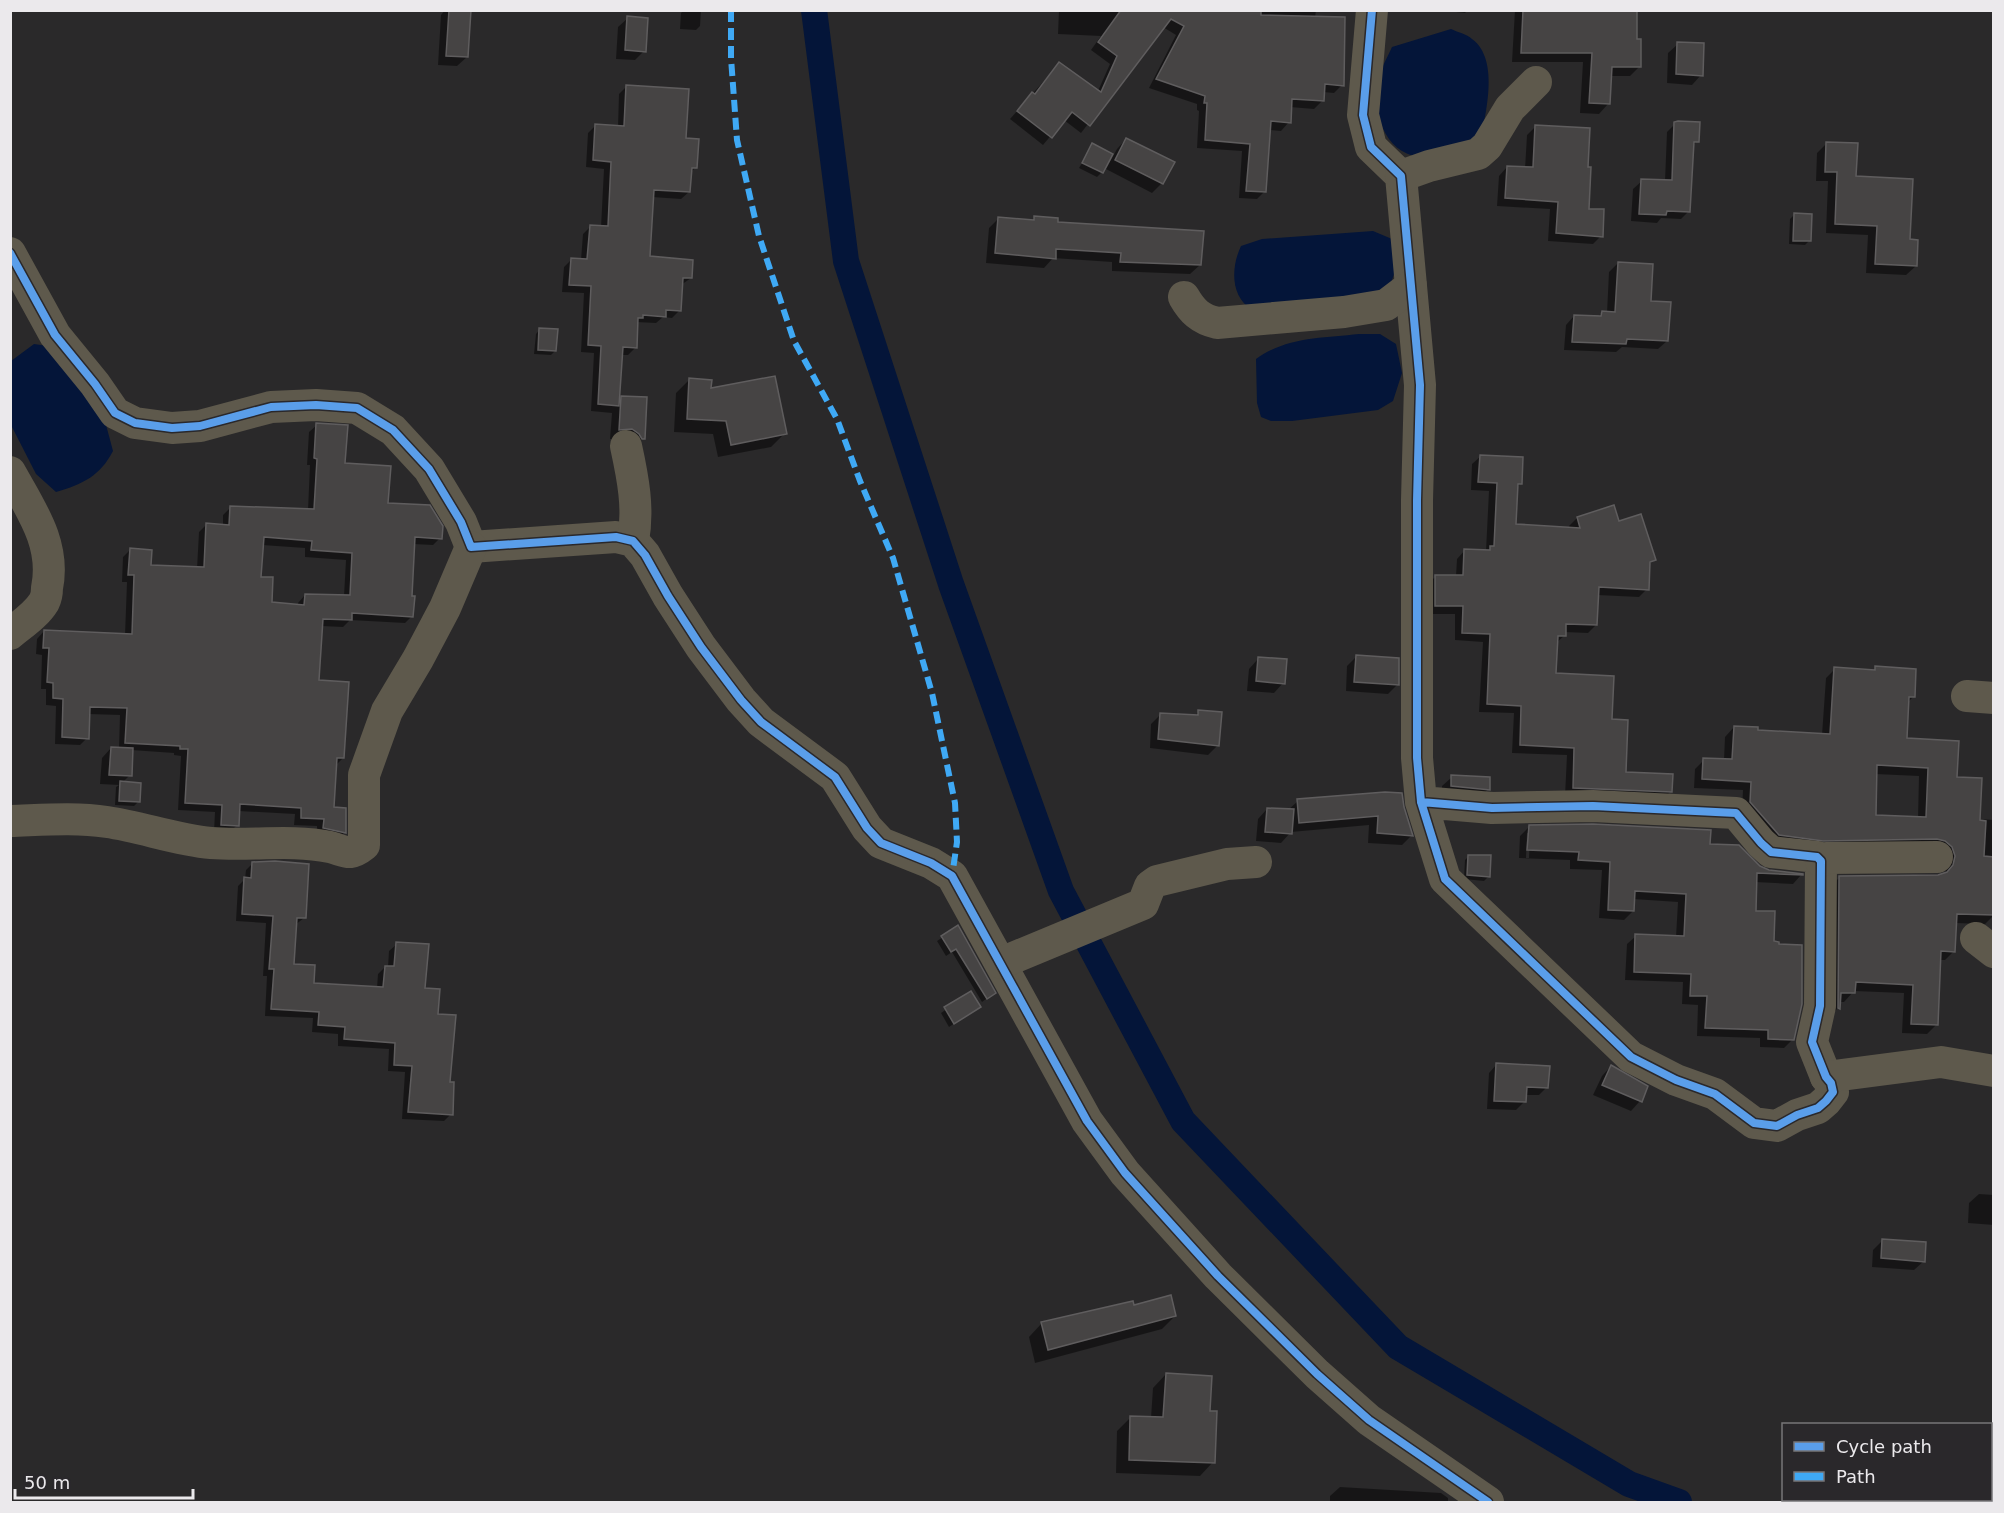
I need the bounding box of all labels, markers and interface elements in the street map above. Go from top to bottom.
legend [1782,1423,1992,1501]
text: Cycle path [1836,1436,1932,1457]
scale bar [15,1462,194,1500]
text: Path [1836,1466,1876,1487]
text: 50 m [24,1472,70,1493]

